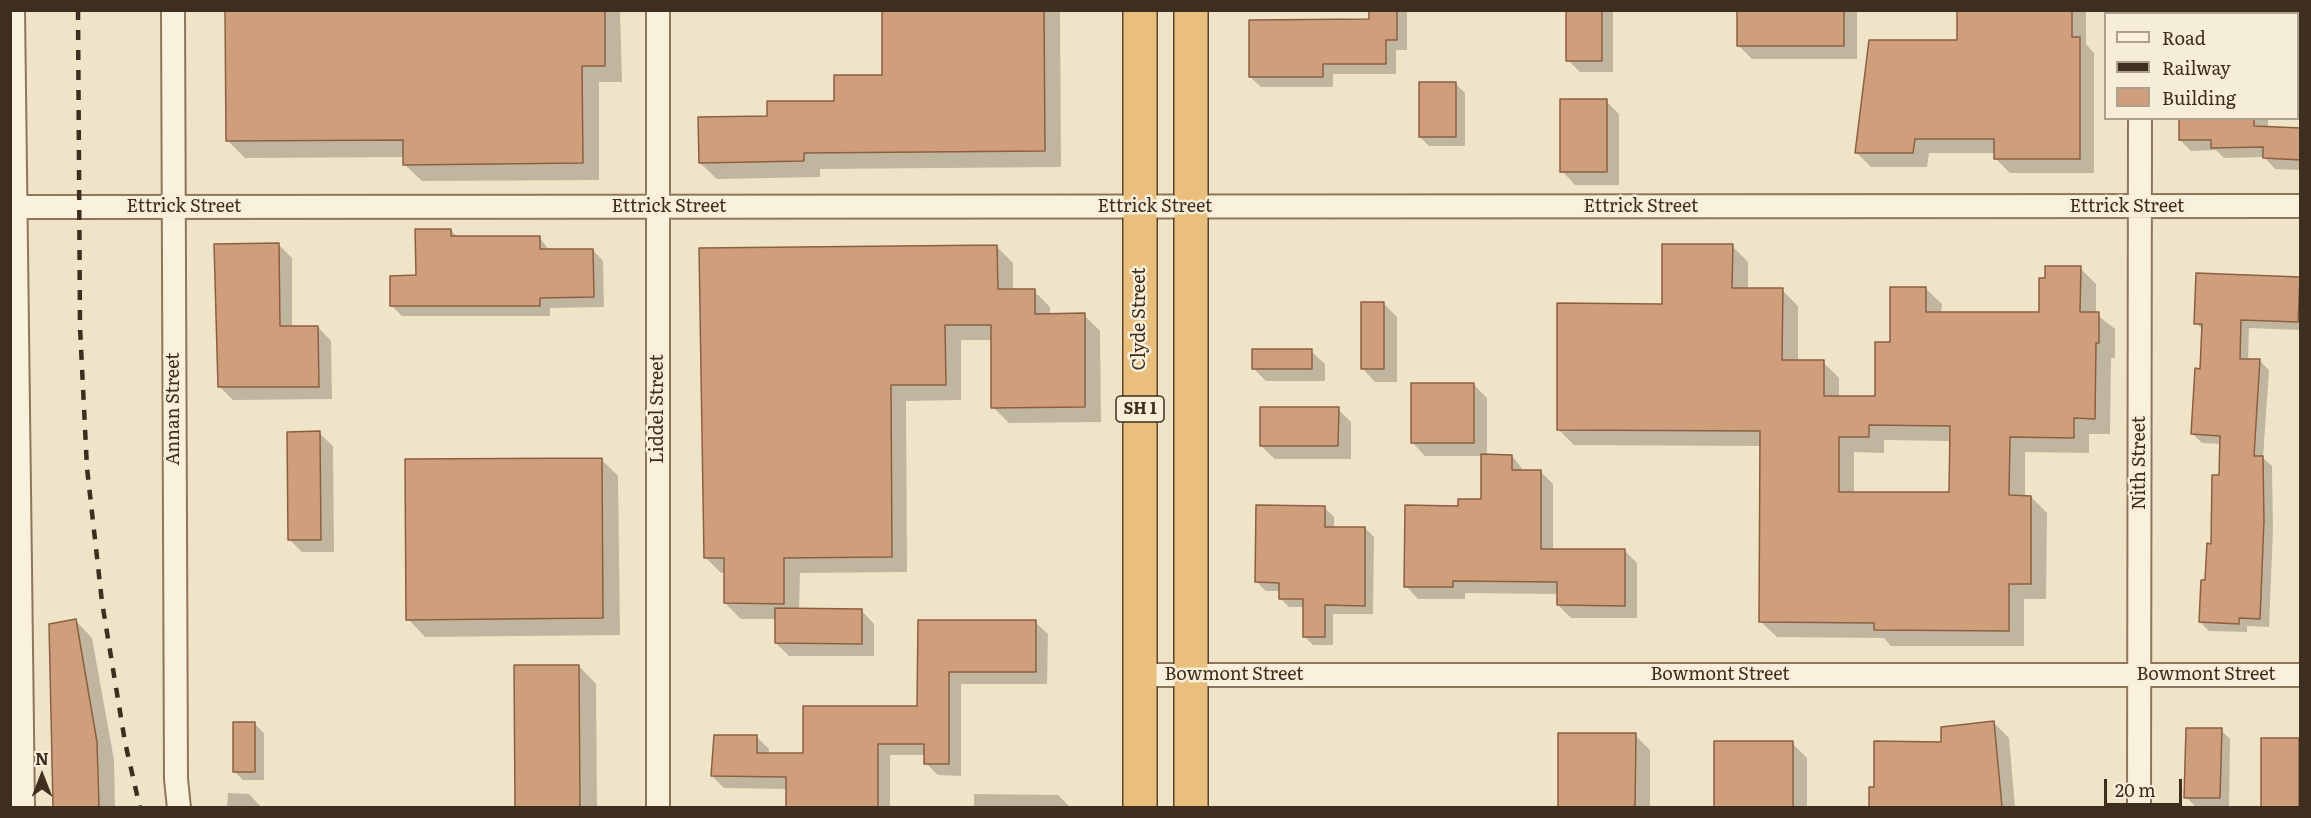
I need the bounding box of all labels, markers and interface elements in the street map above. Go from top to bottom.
legend [2104,12,2299,120]
text: Road [2162,24,2206,51]
text: Railway [2162,54,2231,81]
text: Building [2162,84,2236,111]
street label: Ettrick Street [127,196,241,218]
street label: Ettrick Street [612,196,726,218]
street label: Ettrick Street [1098,196,1212,218]
street label: Ettrick Street [1584,196,1698,218]
street label: Ettrick Street [2070,196,2184,218]
street label: Clyde Street [1129,267,1151,371]
street label: Annan Street [163,352,185,466]
street label: Liddel Street [647,354,669,464]
road number: SH 1 [1116,396,1164,422]
street label: Nith Street [2129,416,2151,510]
street label: Bowmont Street [1164,664,1304,686]
street label: Bowmont Street [1650,664,1790,686]
street label: Bowmont Street [2136,664,2276,686]
north arrow [12,746,72,806]
text: N [35,746,49,770]
scale bar [2107,767,2185,805]
text: 20 m [2115,776,2156,803]

